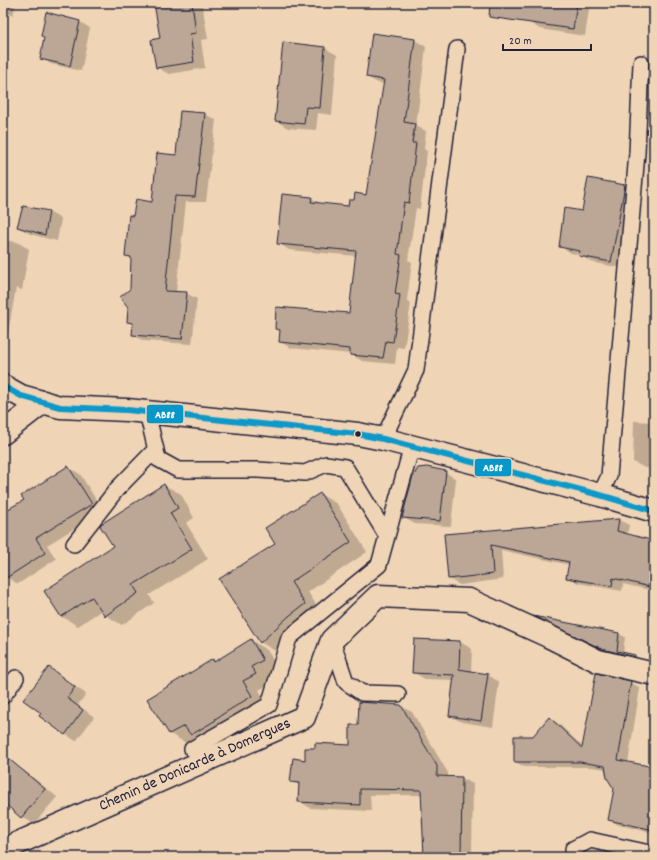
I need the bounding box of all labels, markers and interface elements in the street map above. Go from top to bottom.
scale bar [503,26,591,52]
text: 20 m [509,33,532,50]
line badge: AB88 [146,404,184,424]
text: AB88 [155,408,176,424]
unlabelled marker [353,429,363,439]
line badge: AB88 [474,458,512,477]
text: AB88 [483,461,504,477]
street label: Chemin de Donicarde à Domergues [95,712,295,818]

